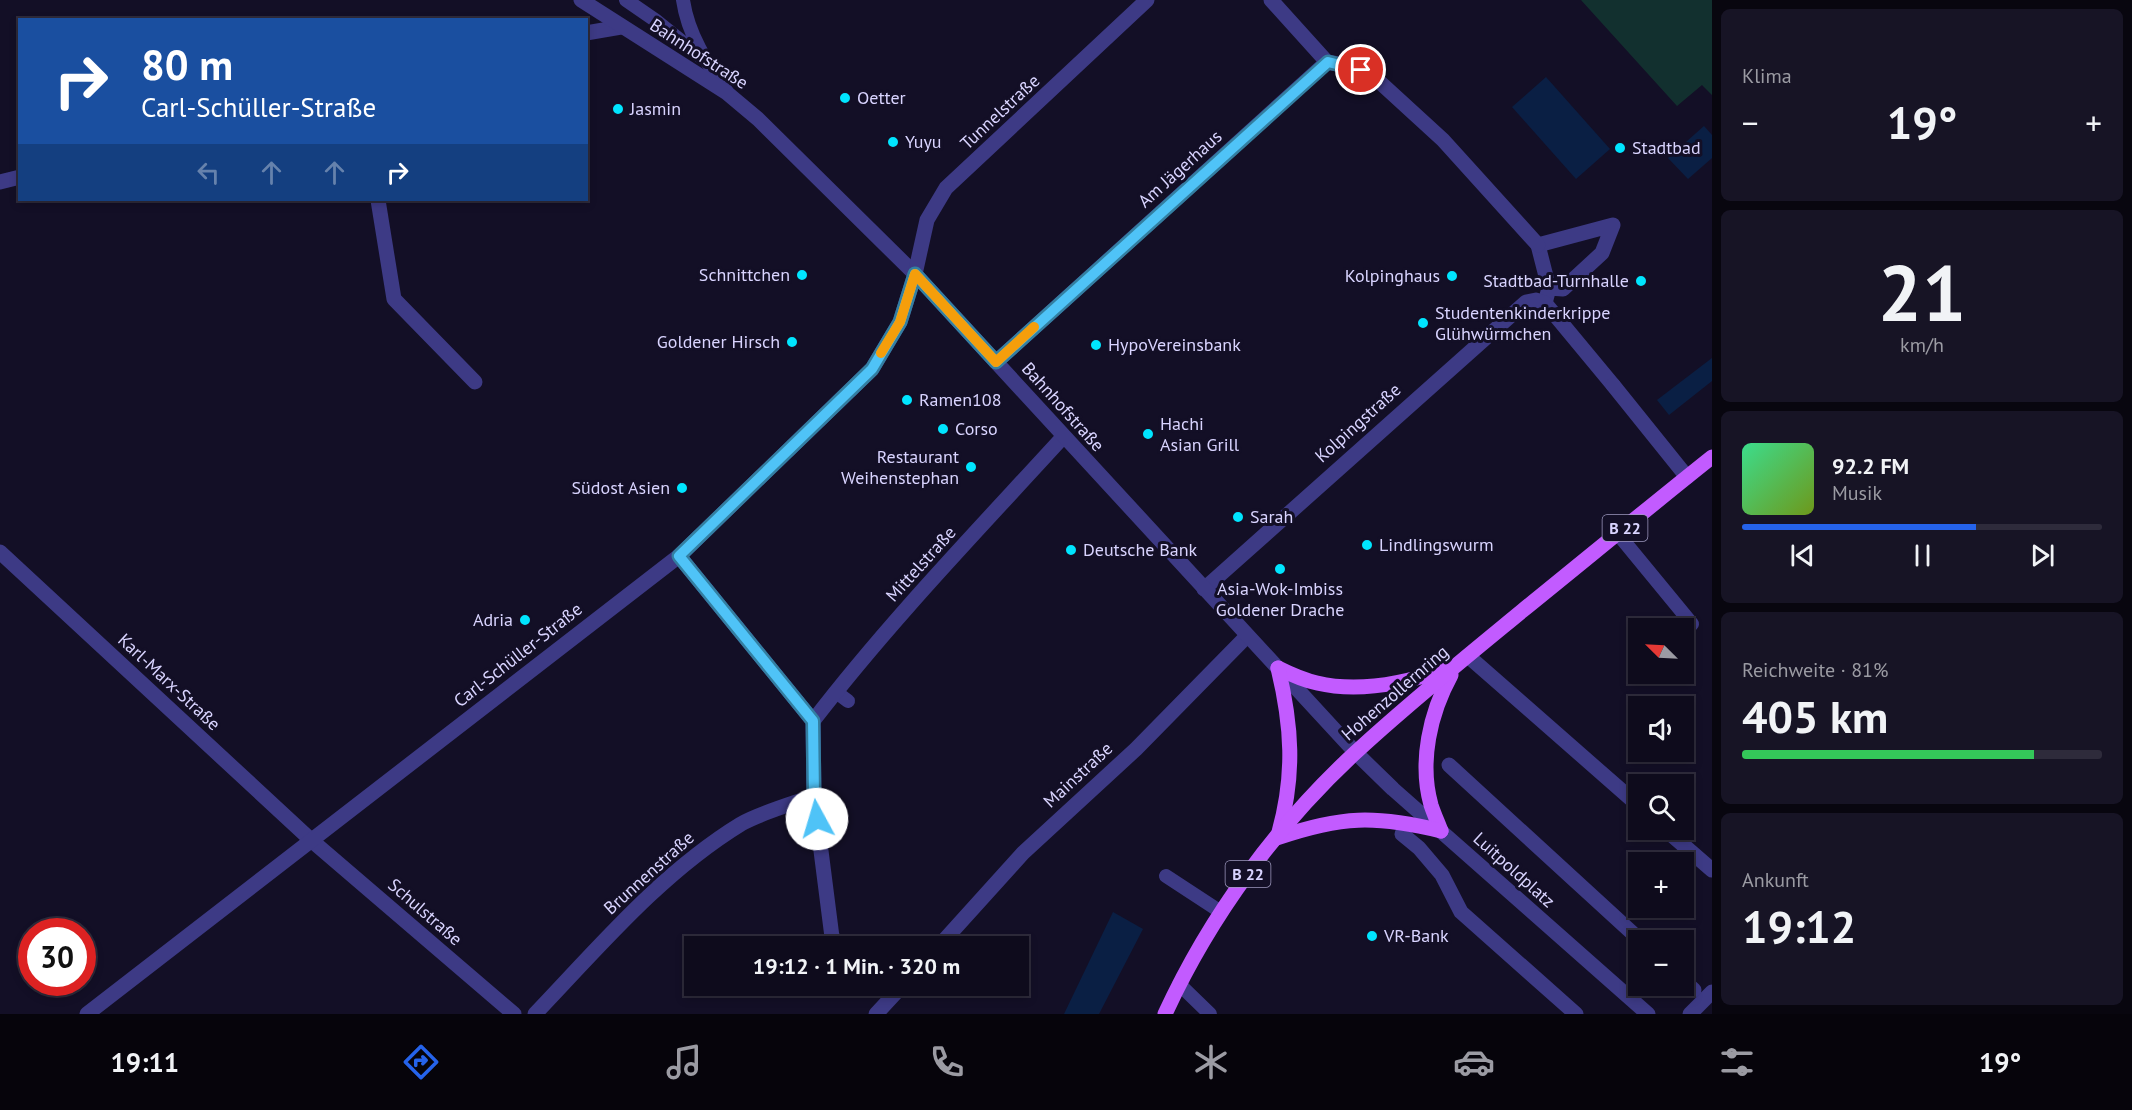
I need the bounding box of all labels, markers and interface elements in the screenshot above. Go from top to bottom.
street label: Bahnhofstraße [646,13,753,94]
text: 80 m [141,37,233,92]
icon: right [42,42,120,120]
pin [1335,44,1386,95]
icon: arrive [1344,53,1377,86]
text: Klima [1742,63,1792,89]
street label: Tunnelstraße [955,69,1044,154]
place label: Oetter [857,86,906,109]
text: Carl-Schüller-Straße [141,90,376,124]
marker: Oetter [838,91,852,105]
text: 19° [1887,93,1957,151]
place label: Jasmin [629,97,681,120]
text: − [1742,101,1759,144]
text: + [2085,101,2102,144]
marker: Jasmin [611,102,625,116]
street label: Am Jägerhaus [1133,125,1226,212]
place label: Yuyu [905,130,942,153]
marker: Yuyu [886,135,900,149]
place label: Stadtbad [1632,136,1701,159]
marker: Stadtbad [1613,141,1627,155]
icon: left [192,156,225,189]
icon: ahead [255,156,288,189]
icon: ahead [318,156,351,189]
icon: right [381,156,414,189]
text: 21 [1878,242,1966,343]
place label: Schnittchen [699,263,790,286]
place label: Kolpinghaus [1345,264,1440,287]
marker: Schnittchen [795,268,809,282]
marker: Kolpinghaus [1445,269,1459,283]
place label: Stadtbad-Turnhalle [1483,269,1629,292]
marker: Stadtbad-Turnhalle [1634,274,1648,288]
place label: Studentenkinderkrippe Glühwürmchen [1435,301,1610,345]
marker: Studentenkinderkrippe Glühwürmchen [1416,316,1430,330]
place label: Goldener Hirsch [657,330,780,353]
text: km/h [1900,332,1944,358]
place label: HypoVereinsbank [1108,333,1241,356]
marker: Goldener Hirsch [785,335,799,349]
marker: HypoVereinsbank [1089,338,1103,352]
street label: Bahnhofstraße [1017,357,1110,456]
street label: Kolpingstraße [1310,378,1405,467]
place label: Ramen108 [919,388,1002,411]
marker: Ramen108 [900,393,914,407]
place label: Hachi Asian Grill [1160,412,1240,456]
place label: Corso [955,417,998,440]
marker: Corso [936,422,950,436]
marker: Hachi Asian Grill [1141,427,1155,441]
place label: Restaurant Weihenstephan [841,445,959,489]
text: 92.2 FM [1832,452,1909,480]
marker: Restaurant Weihenstephan [964,460,978,474]
place label: Südost Asien [572,476,670,499]
text: Musik [1832,480,1882,506]
marker: Südost Asien [675,481,689,495]
place label: Sarah [1250,505,1293,528]
marker: Sarah [1231,510,1245,524]
road number: B 22 [1602,515,1648,541]
street label: Mittelstraße [881,521,961,606]
place label: Lindlingswurm [1379,533,1494,556]
place label: Deutsche Bank [1083,538,1197,561]
marker: Lindlingswurm [1360,538,1374,552]
icon: previous [1786,539,1819,572]
icon: pause [1906,539,1939,572]
icon: next [2026,539,2059,572]
marker: Deutsche Bank [1064,543,1078,557]
marker: Asia-Wok-Imbiss Goldener Drache [1273,562,1287,576]
place label: Asia-Wok-Imbiss Goldener Drache [1216,577,1344,621]
street label: Carl-Schüller-Straße [449,597,587,712]
place label: Adria [473,608,513,631]
marker: Adria [518,613,532,627]
north arrow [1628,618,1694,684]
map controls [1628,618,1694,996]
street label: Karl-Marx-Straße [113,628,225,735]
street label: Hohenzollernring [1337,640,1453,745]
text: Reichweite · 81% [1742,657,1888,683]
text: 405 km [1742,687,1888,745]
button: sound [1628,696,1694,762]
street label: Mainstraße [1038,737,1117,812]
button: search [1628,774,1694,840]
position arrow [785,787,849,851]
street label: Brunnenstraße [599,826,699,919]
street label: Luitpoldplatz [1469,827,1560,912]
button: + [1628,852,1694,918]
road number: B 22 [1226,861,1270,887]
text: Ankunft [1742,867,1809,893]
street label: Schulstraße [383,873,467,950]
text: 19:12 [1742,897,1856,955]
speed limit sign: 30 [18,918,96,996]
place label: VR-Bank [1383,924,1449,947]
marker: VR-Bank [1365,929,1379,943]
button: − [1628,930,1694,996]
text: 19:12 · 1 Min. · 320 m [753,952,960,980]
icon: directions [400,1041,442,1083]
icon: music [663,1041,705,1083]
icon: phone [926,1041,968,1083]
icon: climate [1190,1041,1232,1083]
icon: car [1453,1041,1495,1083]
icon: filters [1716,1041,1758,1083]
text: 19:11 [111,1045,179,1079]
text: 19° [1979,1045,2021,1079]

